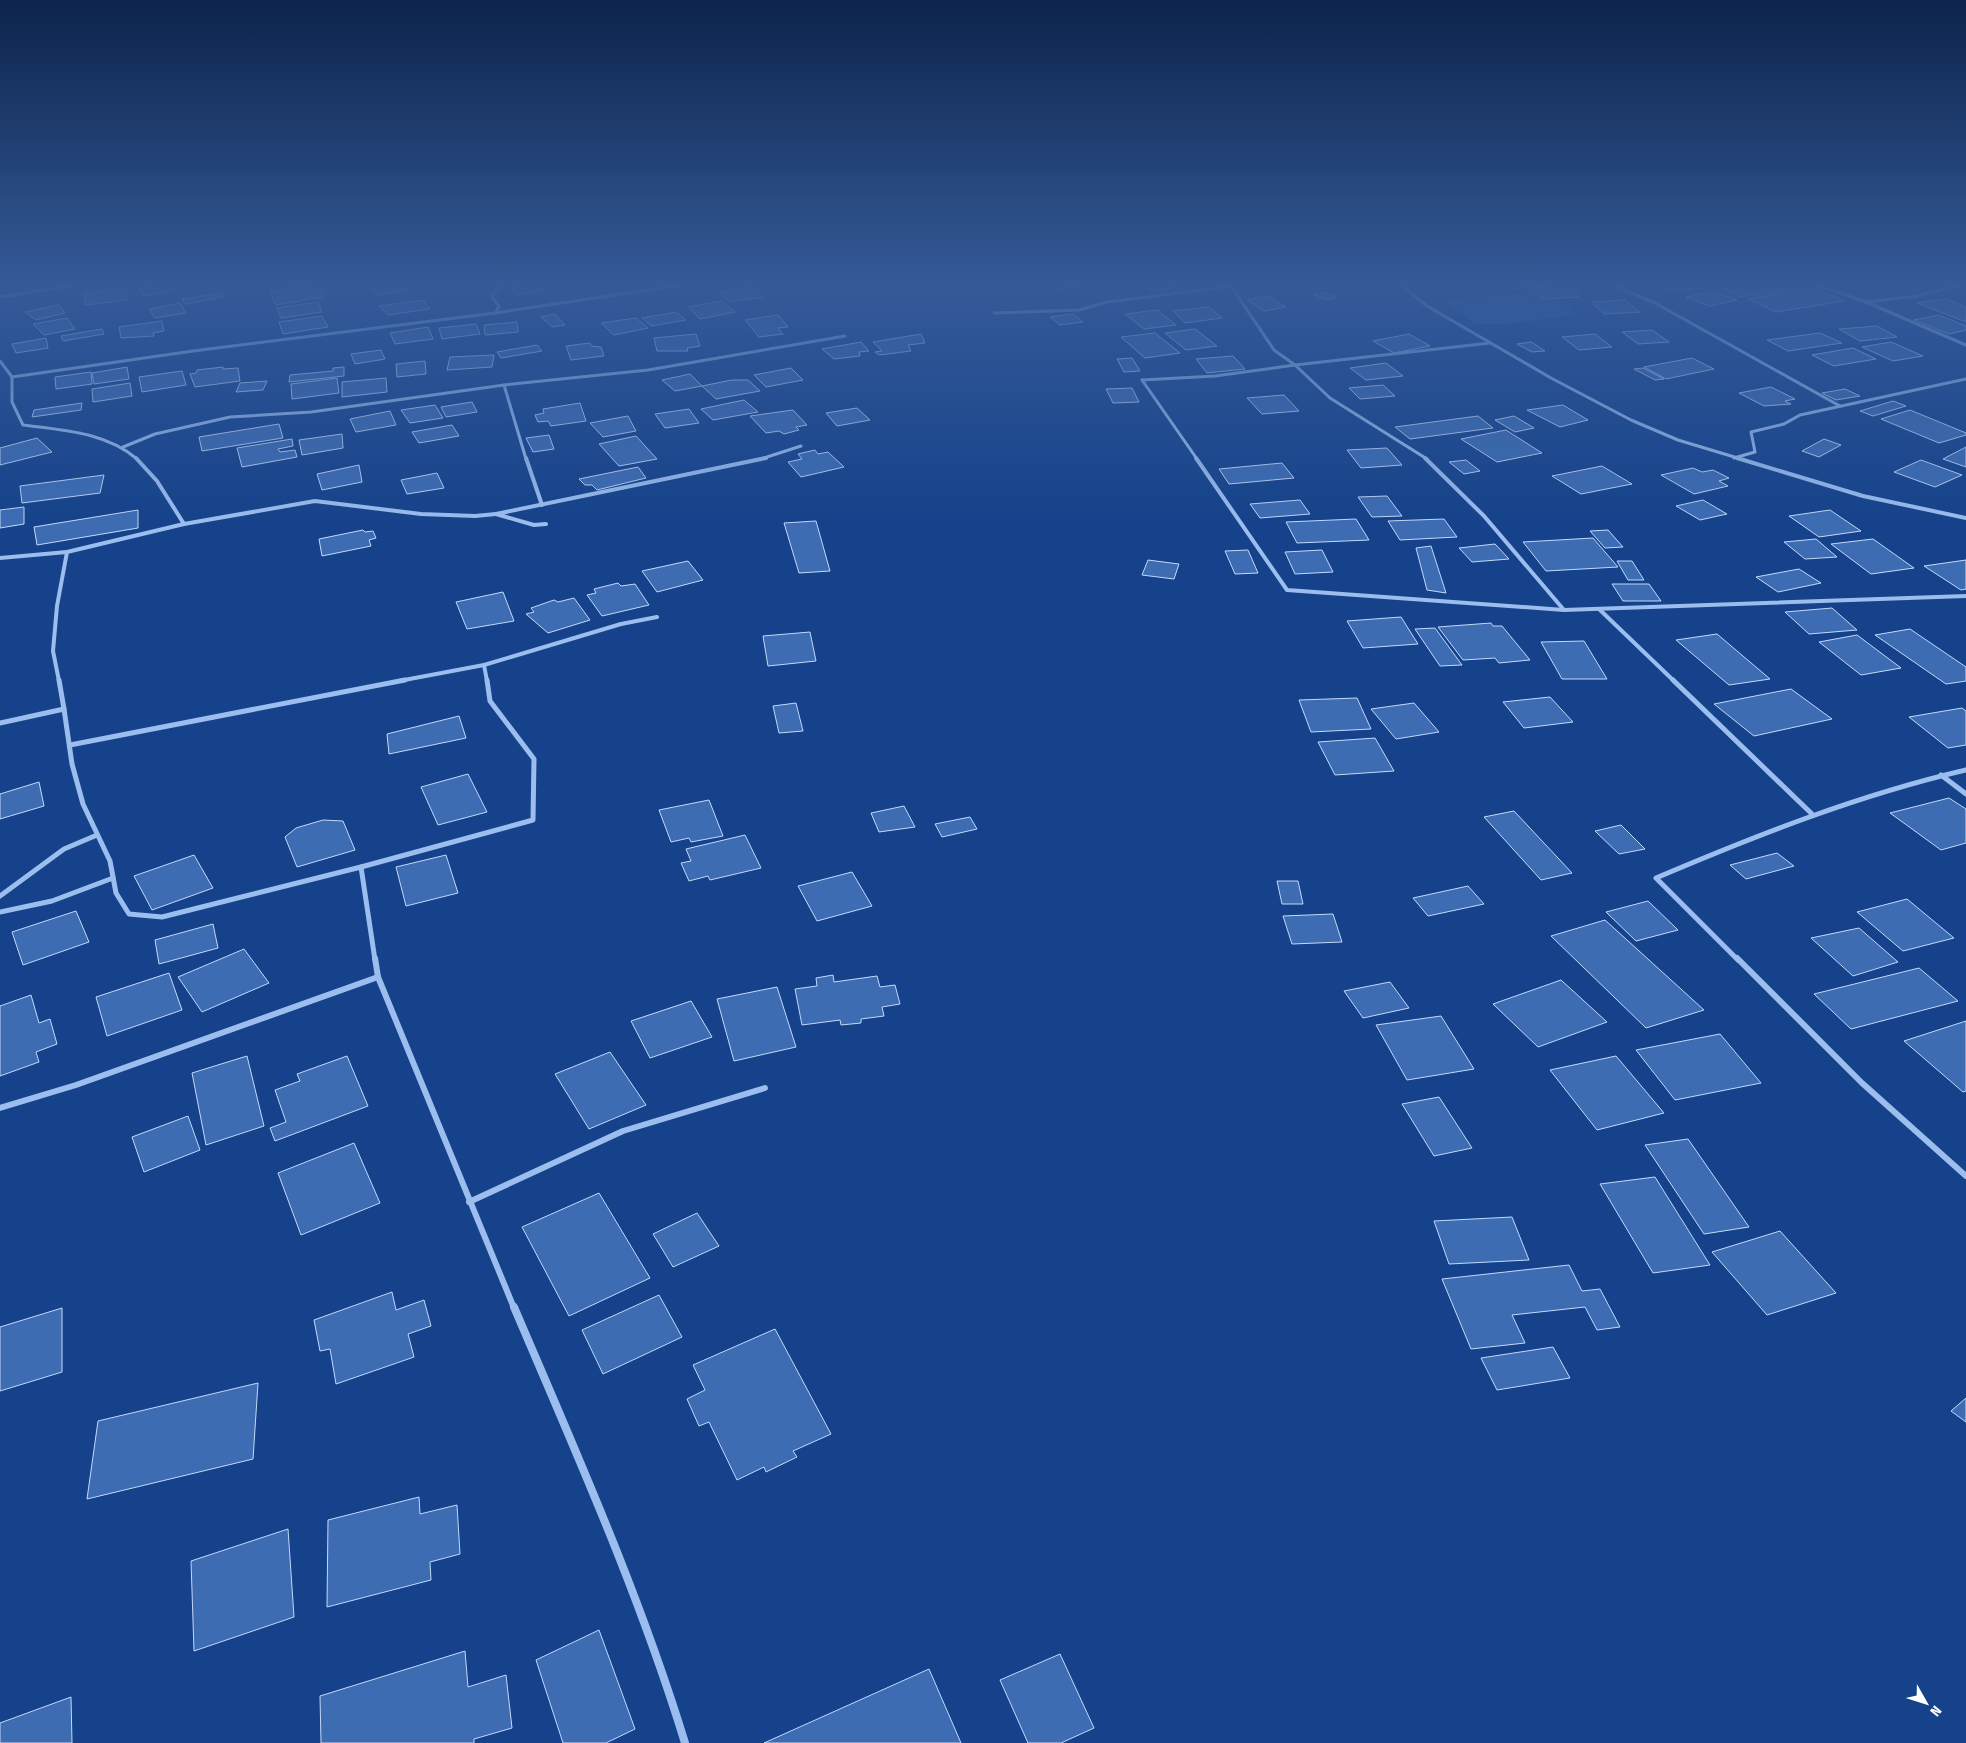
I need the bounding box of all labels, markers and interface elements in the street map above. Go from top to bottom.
north arrow [1901,1678,1951,1728]
text: N [1926,1702,1945,1719]

